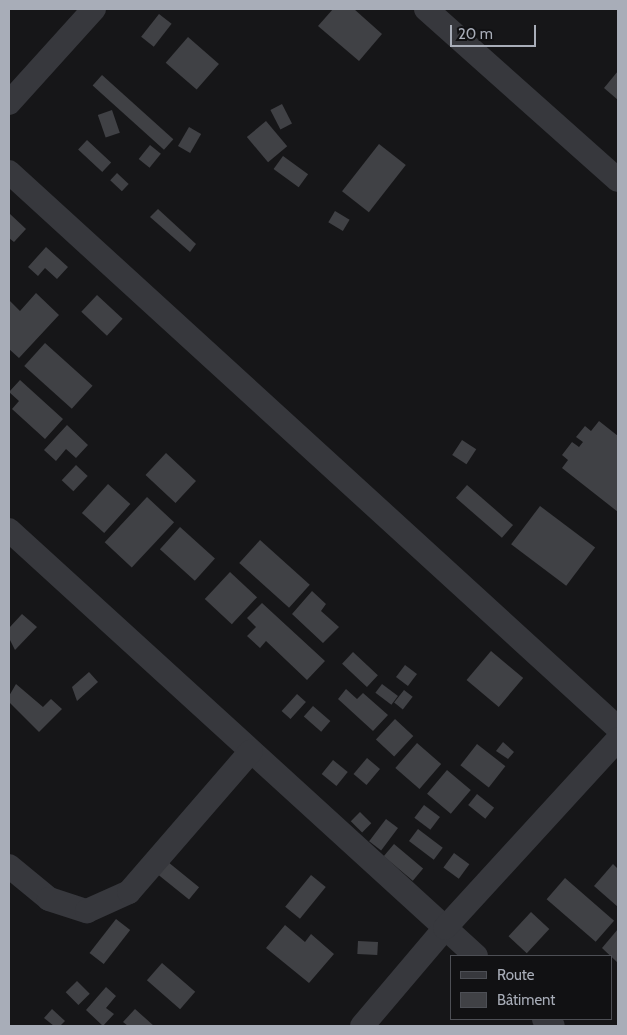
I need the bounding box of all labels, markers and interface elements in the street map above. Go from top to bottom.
scale bar [452,15,538,47]
text: 20 m [458,25,493,43]
legend [450,955,612,1020]
text: Route [497,966,535,984]
text: Bâtiment [497,991,555,1009]

